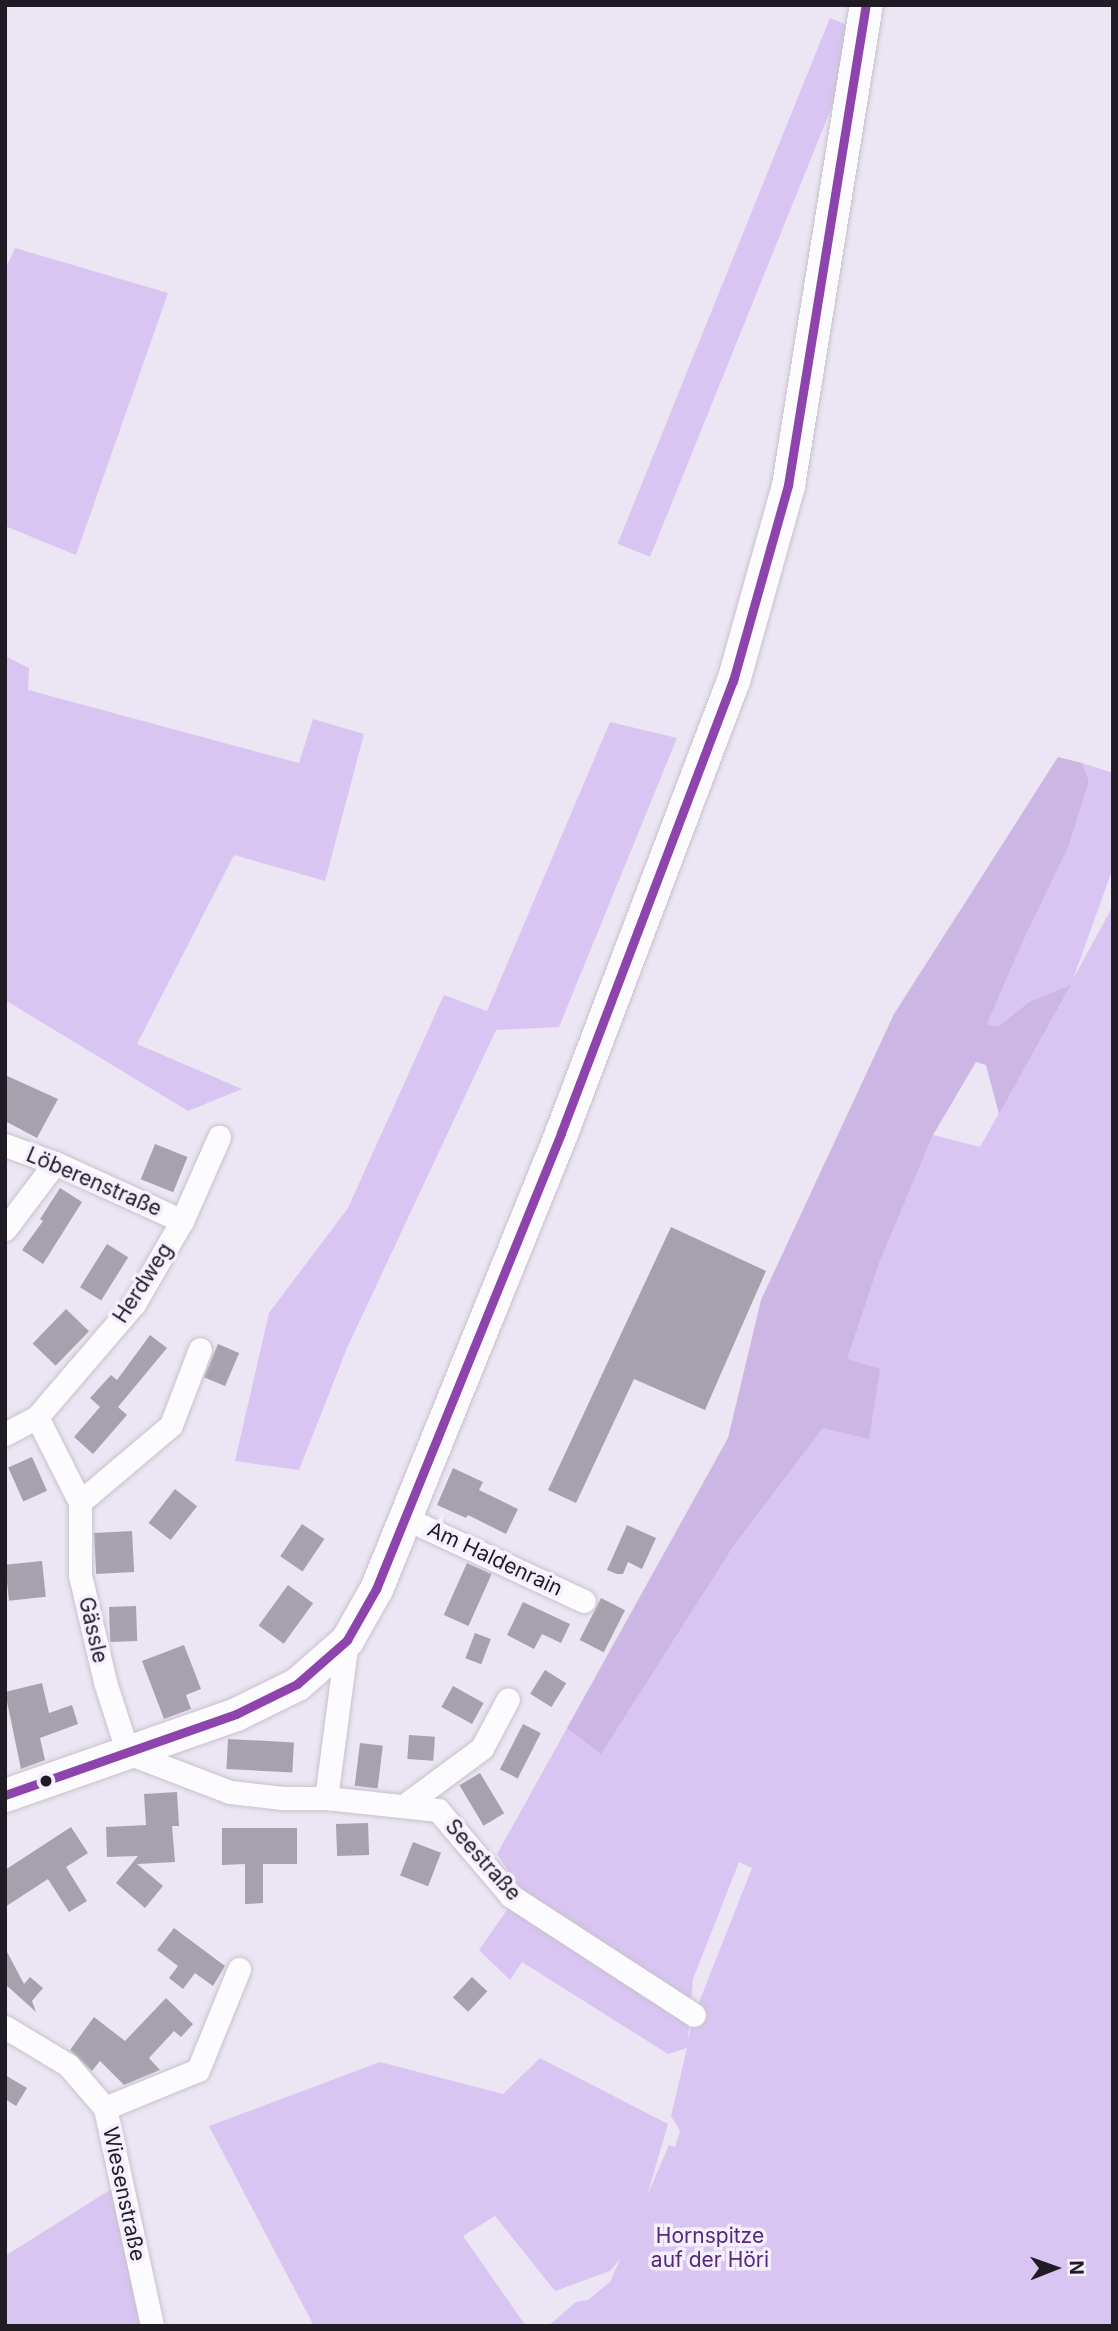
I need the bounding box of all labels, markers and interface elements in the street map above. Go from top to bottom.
street label: Löberenstraße [23,1142,165,1222]
street label: Herdweg [108,1238,178,1328]
street label: Am Haldenrain [424,1517,566,1601]
street label: Gässle [73,1595,113,1665]
unlabelled marker [39,1774,53,1788]
street label: Seestraße [440,1814,526,1906]
street label: Wiesenstraße [97,2125,151,2263]
park label: Hornspitze auf der Höri [651,2223,769,2273]
north arrow [1020,2233,1090,2303]
text: N [1065,2260,1088,2275]

